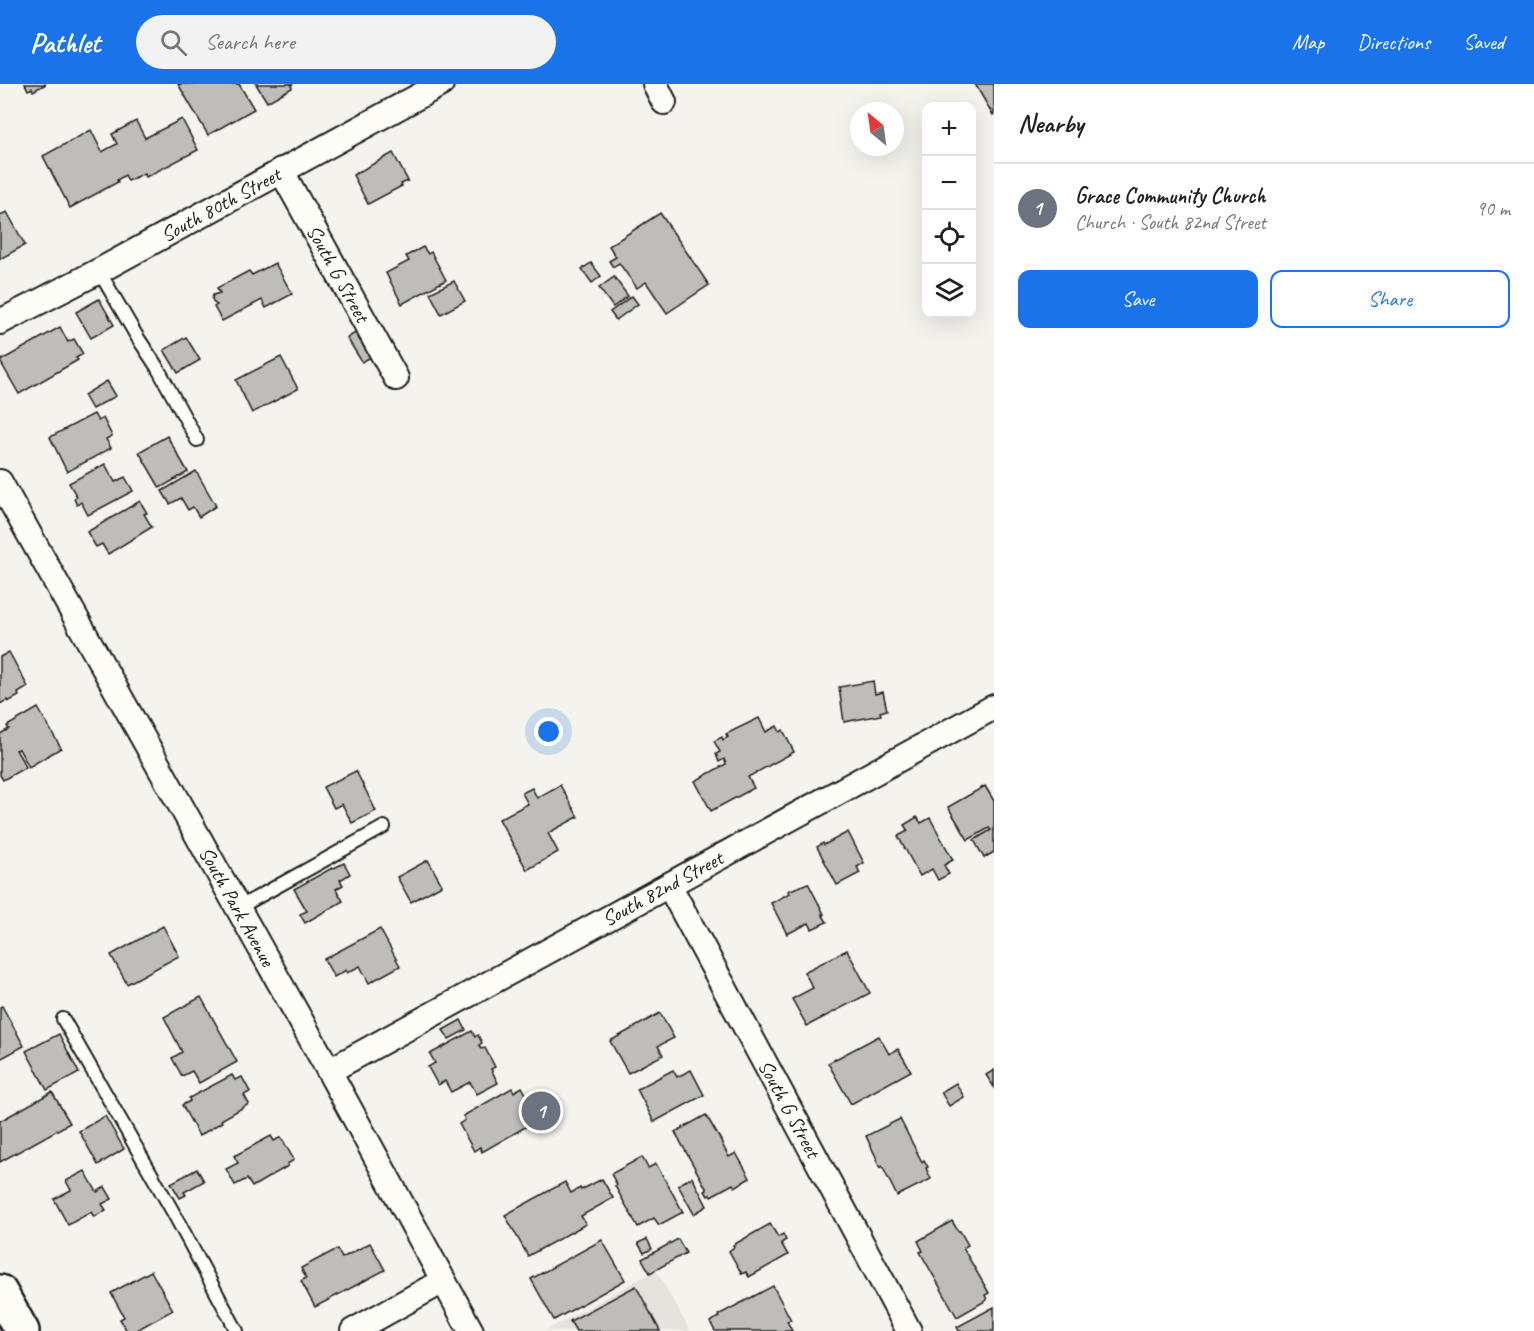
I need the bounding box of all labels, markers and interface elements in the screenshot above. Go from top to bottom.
search box [136,15,556,69]
text: Pathlet [30,25,100,60]
icon: search [157,26,190,59]
text: Search here [205,28,295,56]
text: Map [1292,29,1324,55]
text: Directions [1357,29,1430,55]
text: Saved [1463,29,1504,55]
north arrow [850,102,904,156]
map controls [922,102,976,318]
button: + [922,102,976,156]
text: Nearby [1018,107,1083,140]
button: − [922,156,976,210]
street label: South 80th Street [156,160,287,248]
text: Grace Community Church [1075,182,1265,210]
text: 1 [1033,196,1042,221]
text: 90 m [1476,196,1510,221]
button: locate [922,210,976,264]
text: Church · South 82nd Street [1075,210,1266,235]
street label: South G Street [301,220,376,328]
button: layers [922,264,976,318]
button: Save [1018,270,1258,328]
button: Share [1270,270,1510,328]
your location [534,717,563,746]
street label: South Park Avenue [193,842,281,972]
street label: South 82nd Street [597,844,729,932]
street label: South G Street [752,1055,827,1164]
pin: 1 [522,1088,560,1134]

